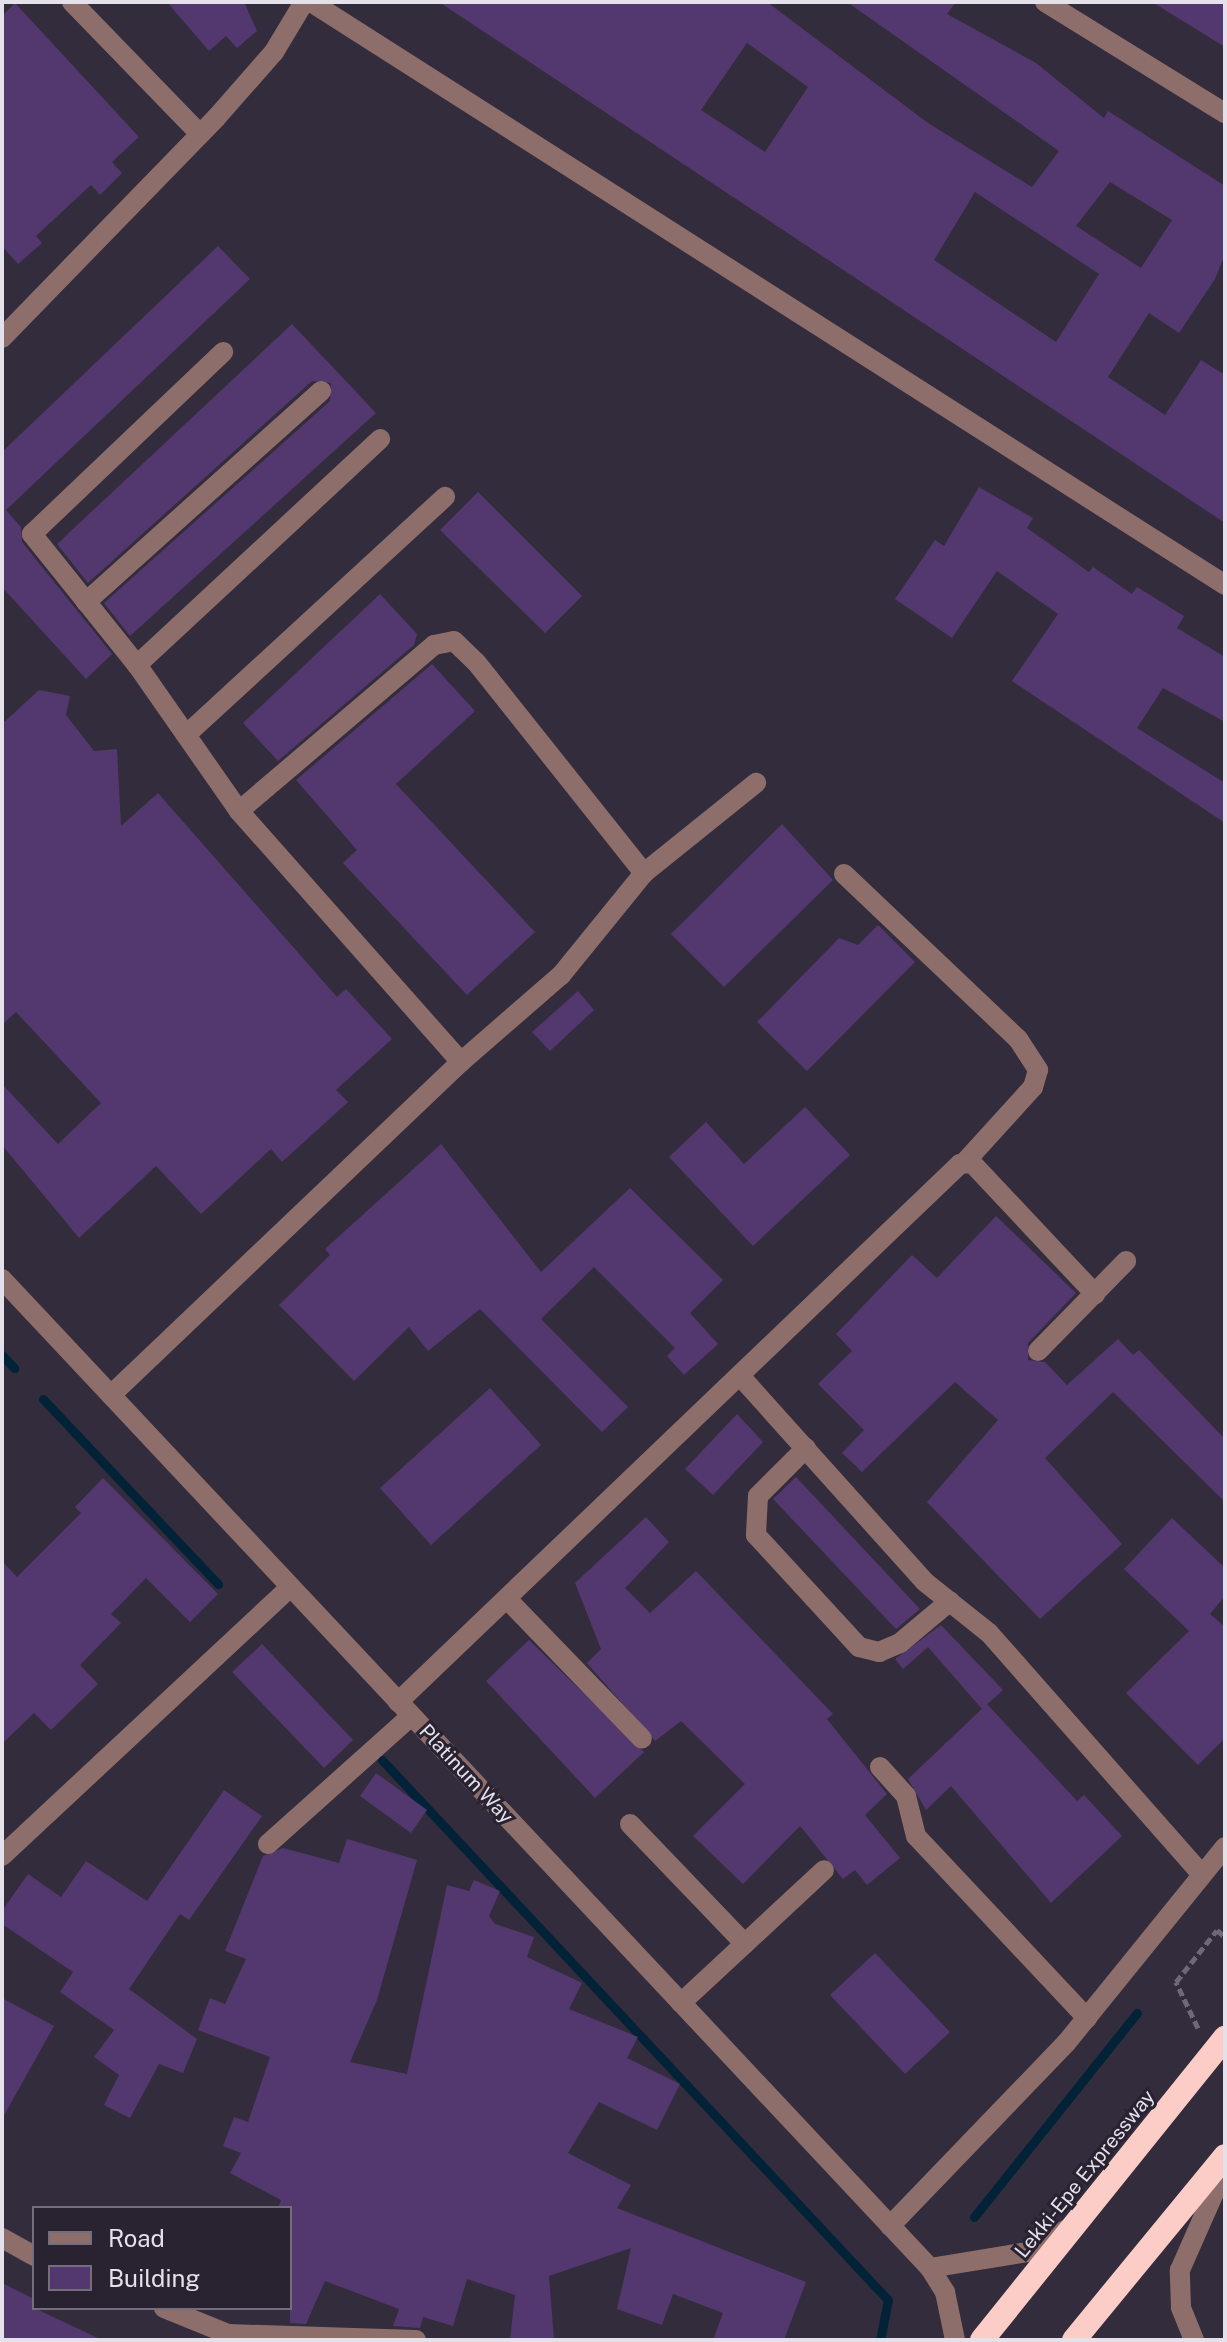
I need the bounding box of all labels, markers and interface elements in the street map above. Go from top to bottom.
street label: Platinum Way [414,1719,518,1829]
street label: Lekki-Epe Expressway [1010,2085,1160,2263]
legend [32,2206,292,2310]
text: Road [108,2224,165,2252]
text: Building [108,2264,200,2292]

